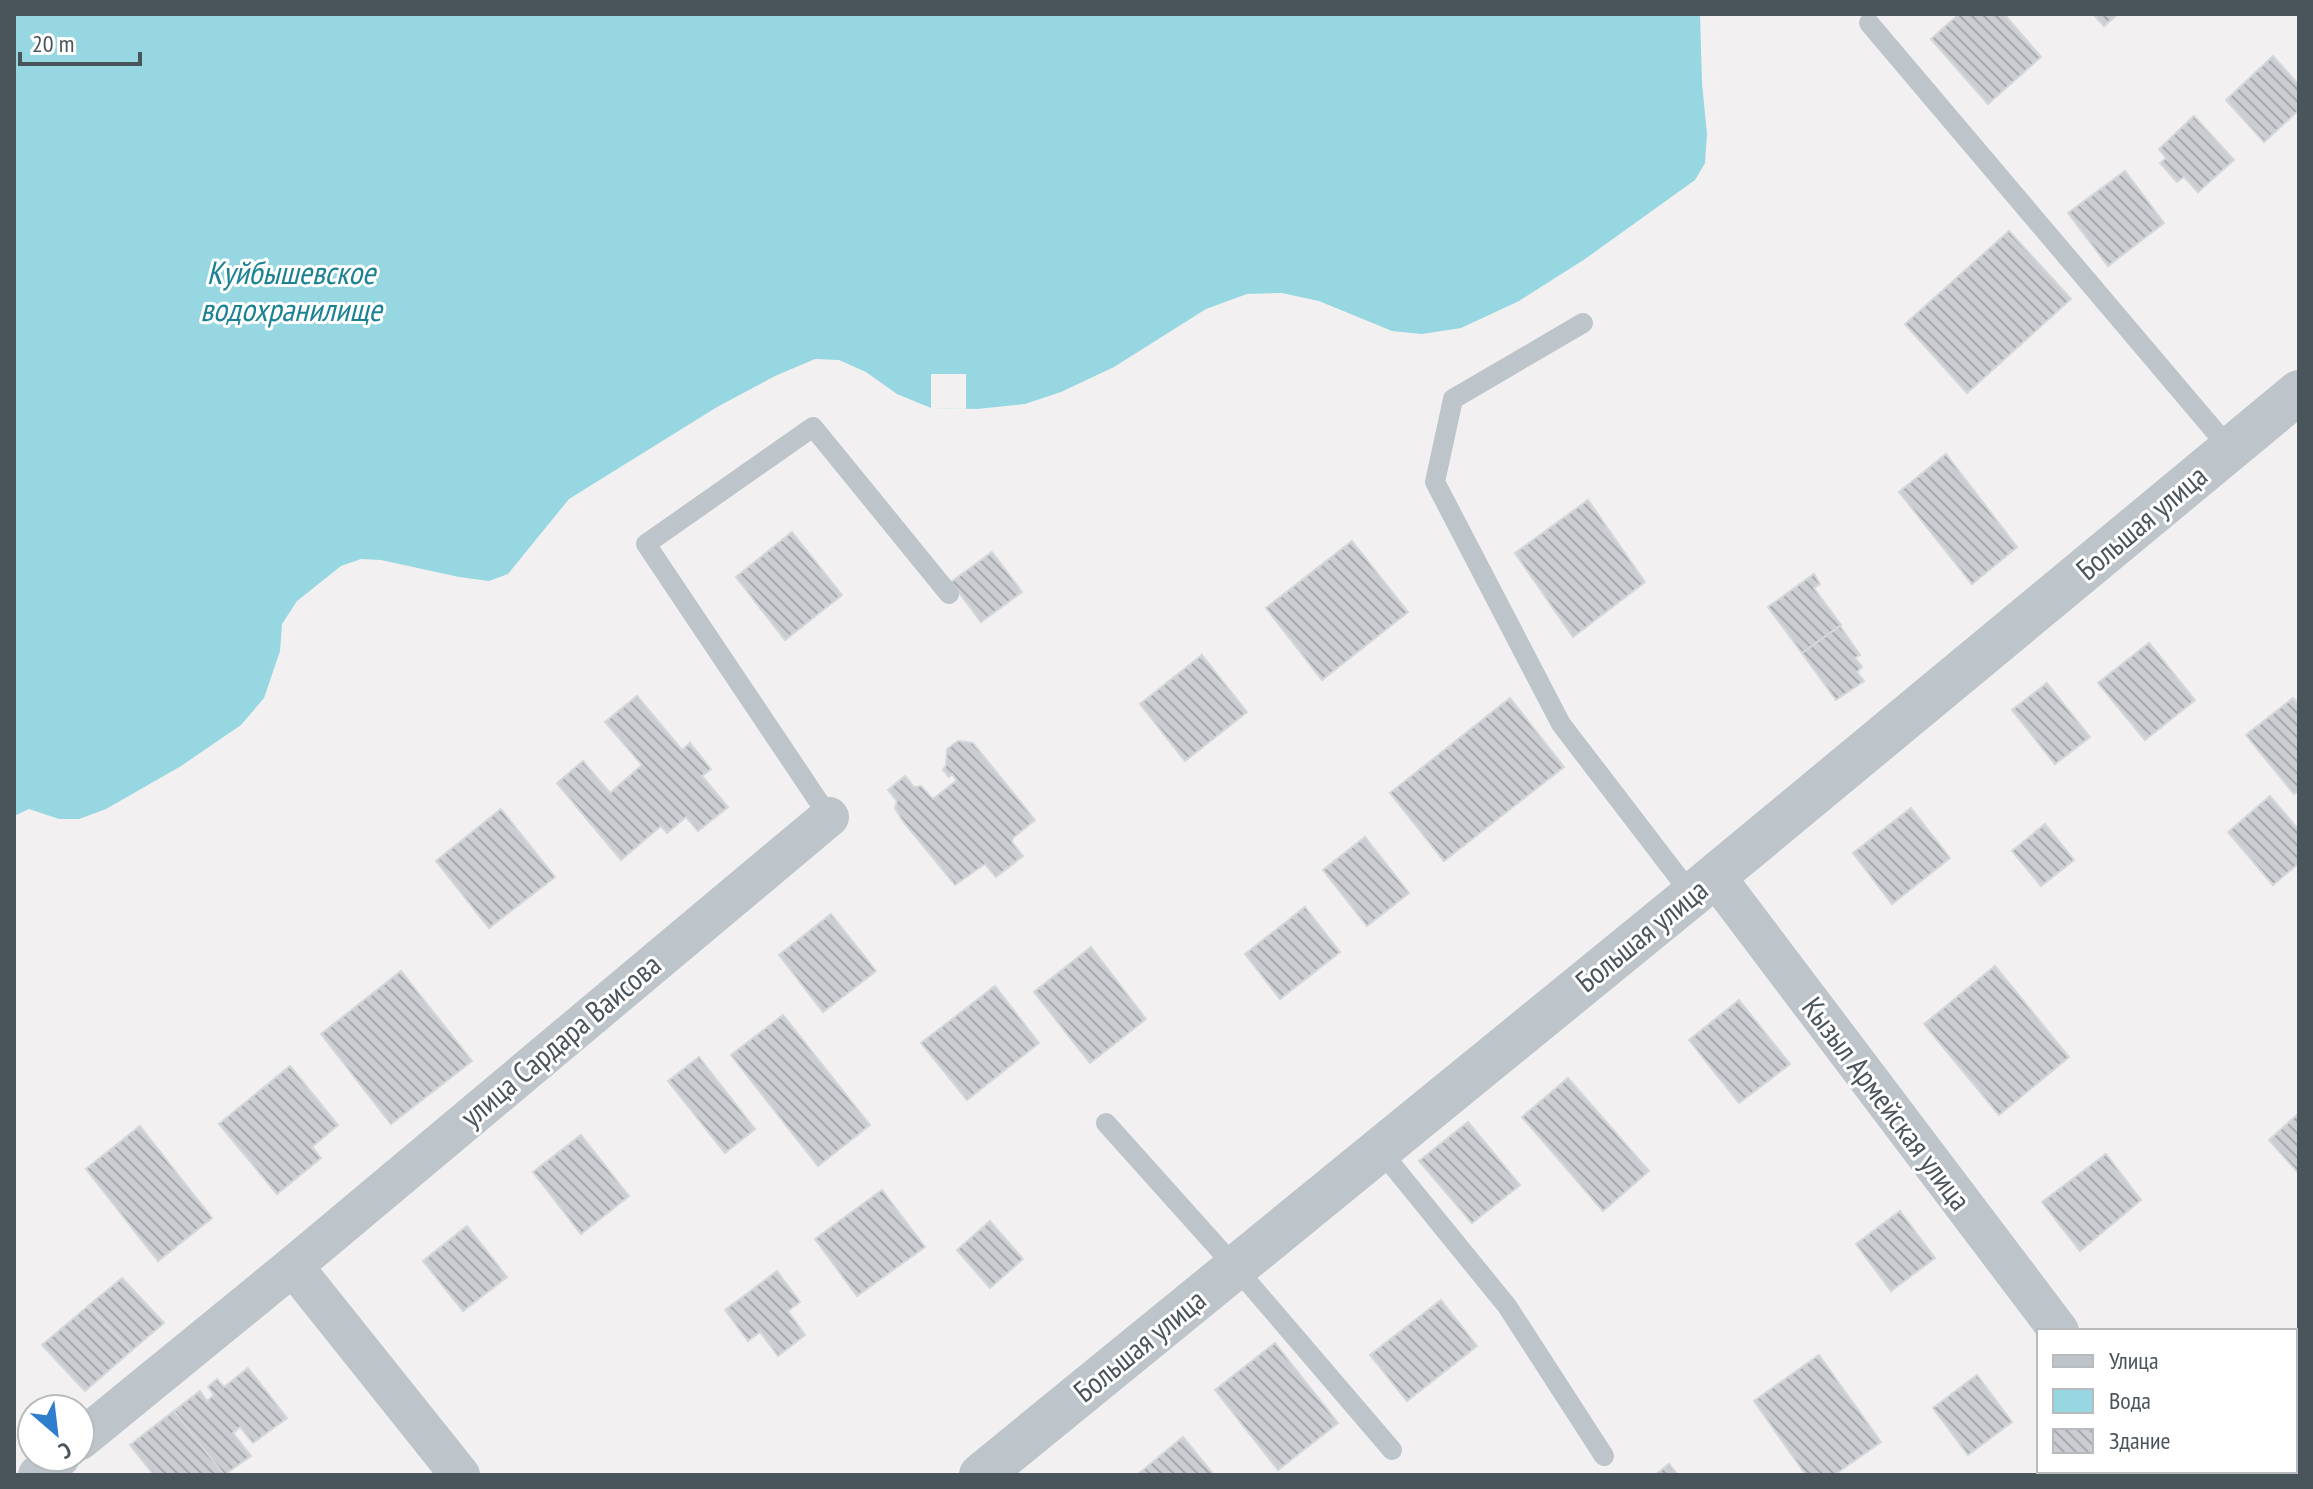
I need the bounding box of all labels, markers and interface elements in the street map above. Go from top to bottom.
scale bar [20,16,140,66]
text: 20 m [32,28,74,59]
water label: Куйбышевское водохранилище [200,251,384,330]
street label: Большая улица [2068,456,2214,588]
street label: Большая улица [1567,870,1715,1000]
street label: улица Сардара Ваисова [452,945,668,1135]
street label: Кызыл Армейская улица [1794,989,1980,1218]
street label: Большая улица [1065,1280,1213,1410]
legend [2037,1329,2297,1473]
text: Улица [2109,1345,2159,1376]
text: Вода [2109,1385,2151,1416]
north arrow [16,1393,96,1473]
text: Здание [2109,1425,2170,1456]
text: С [54,1436,76,1465]

